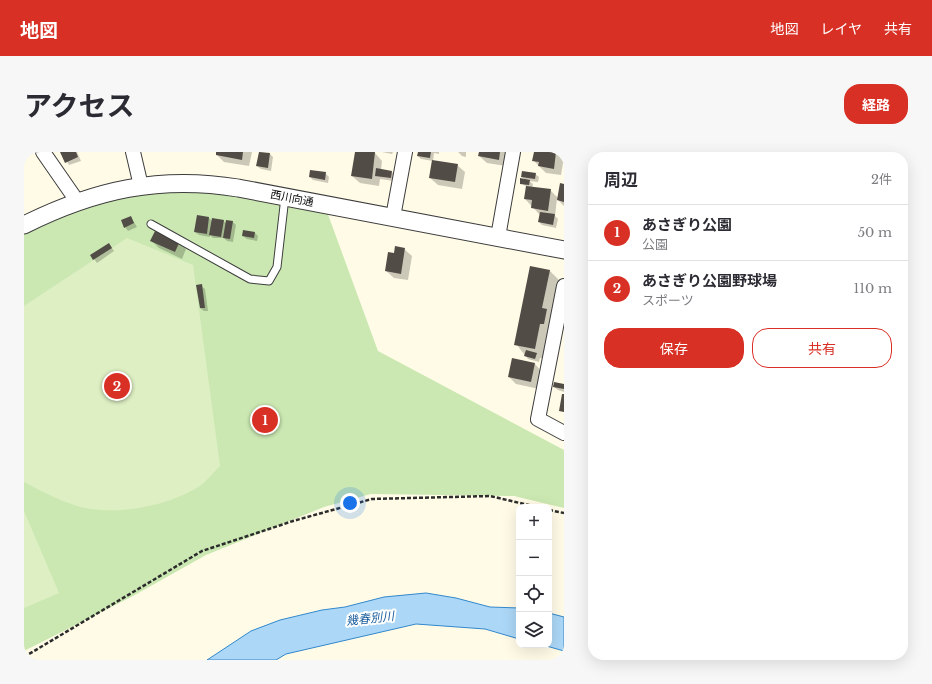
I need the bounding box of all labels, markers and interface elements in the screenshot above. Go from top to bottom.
text: 地図 [20,19,58,42]
text: 地図 [770,20,798,38]
text: レイヤ [820,20,862,38]
text: 共有 [884,20,912,38]
button: 経路 [844,84,908,124]
text: アクセス [24,89,135,124]
text: 周辺 [604,170,638,191]
text: 2件 [871,171,892,188]
street label: 西川向通 [269,187,315,209]
text: あさぎり公園 [642,215,732,234]
text: 1 [614,224,620,241]
text: 50 m [858,224,892,241]
text: 公園 [642,236,668,253]
text: あさぎり公園野球場 [642,271,777,290]
text: 2 [613,280,621,297]
text: 110 m [853,280,892,297]
text: スポーツ [642,292,694,309]
button: 保存 [604,328,744,368]
button: 共有 [752,328,892,368]
pin: 2 [104,371,130,401]
pin: 1 [252,405,278,435]
your location [340,493,360,513]
map controls [516,504,552,648]
button: + [516,504,552,540]
button: − [516,540,552,576]
button: locate [516,576,552,612]
water label: 幾春別川 [345,608,397,628]
button: layers [516,612,552,648]

